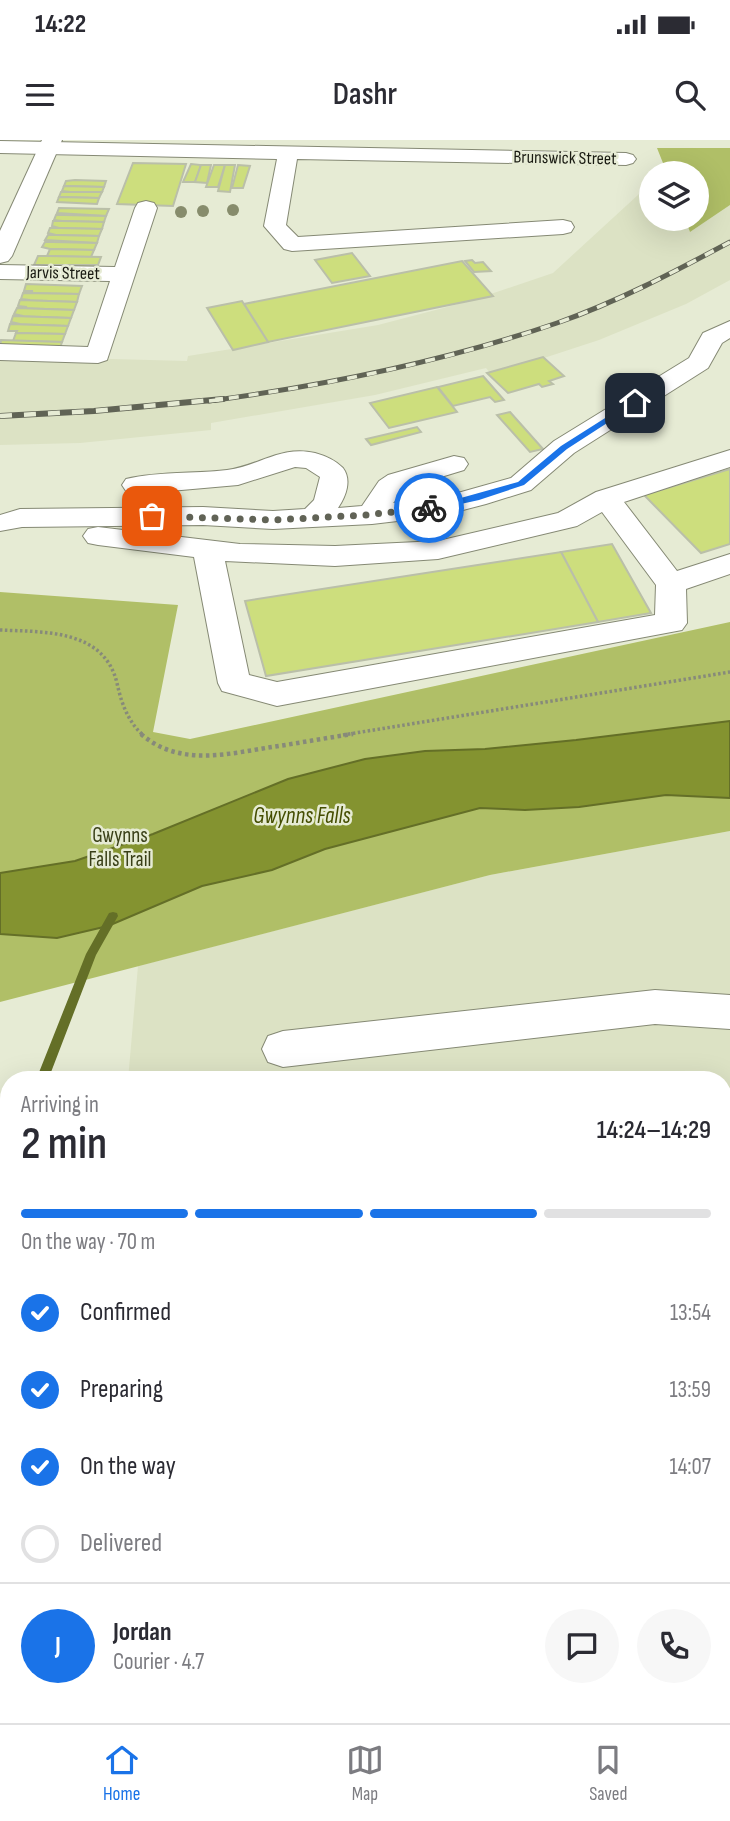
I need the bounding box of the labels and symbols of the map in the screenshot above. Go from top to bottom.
street label: Brunswick Street [513,147,617,169]
street label: Jarvis Street [25,262,100,284]
pin [605,373,665,433]
courier [394,473,464,543]
pin [122,486,182,546]
water label: Gwynns Falls [253,802,351,830]
park label: Gwynns Falls Trail [89,823,151,872]

